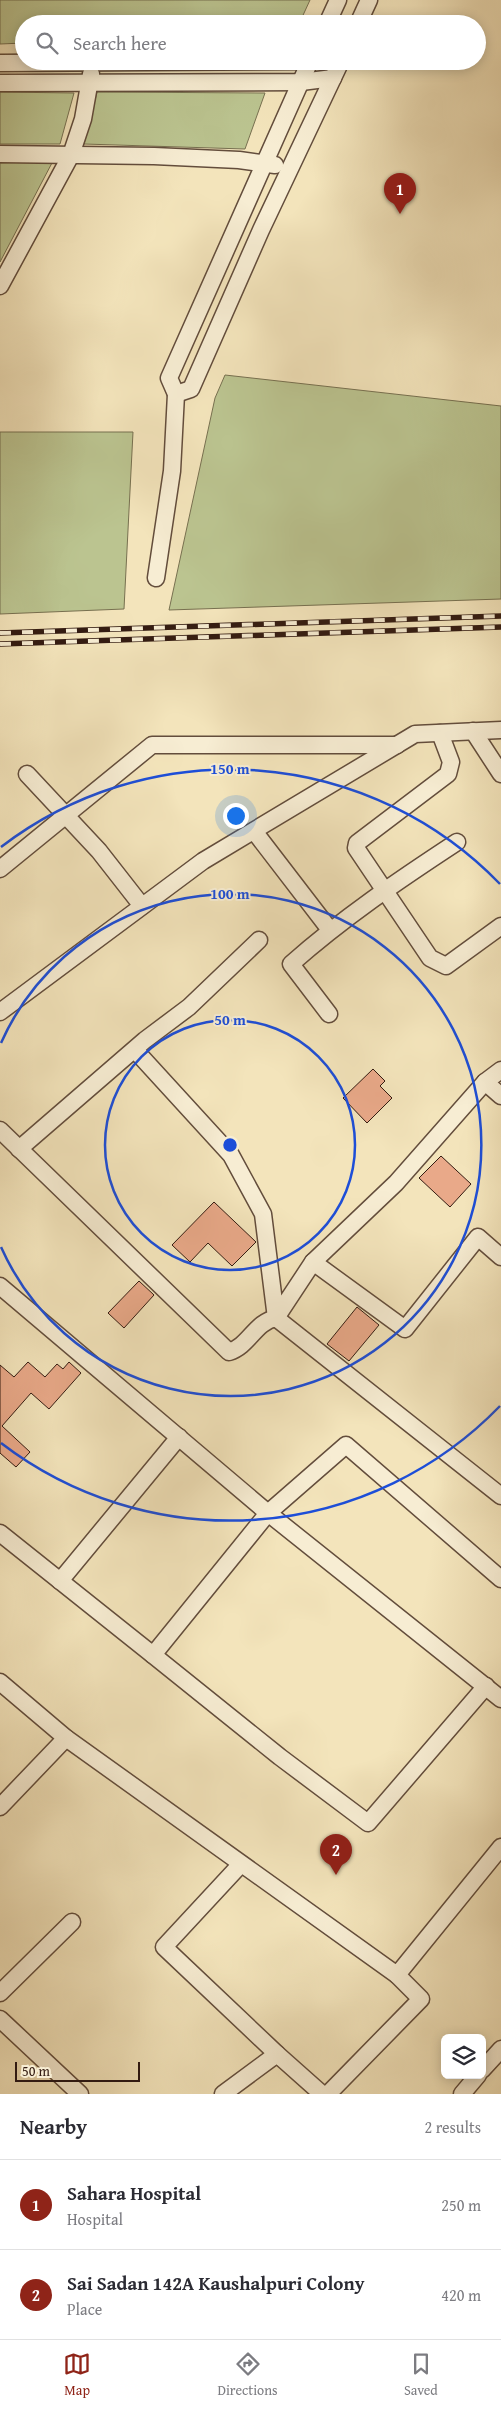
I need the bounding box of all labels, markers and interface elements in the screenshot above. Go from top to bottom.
search box [15,15,486,70]
icon: search [33,29,61,57]
text: Search here [73,29,167,57]
pin: 1 [384,173,416,214]
text: 150 m [210,758,250,779]
your location [223,803,249,829]
text: 100 m [210,883,250,904]
text: 50 m [214,1009,246,1030]
centre of rings [221,1136,239,1154]
pin: 2 [320,1834,352,1875]
map controls [441,2034,486,2079]
button: layers [441,2034,486,2079]
scale bar [15,2059,140,2082]
text: 50 m [22,2061,50,2081]
text: Nearby [20,2111,87,2142]
text: 2 results [424,2115,481,2139]
text: Sahara Hospital [67,2179,201,2207]
text: 1 [32,2193,40,2217]
text: 250 m [441,2193,481,2217]
text: Hospital [67,2207,123,2231]
text: Sai Sadan 142A Kaushalpuri Colony [67,2269,364,2297]
text: 2 [32,2283,40,2307]
text: 420 m [441,2283,481,2307]
text: Place [67,2297,102,2321]
tab: Map [63,2350,91,2400]
tab: Directions [217,2350,278,2400]
tab: Saved [404,2350,438,2400]

